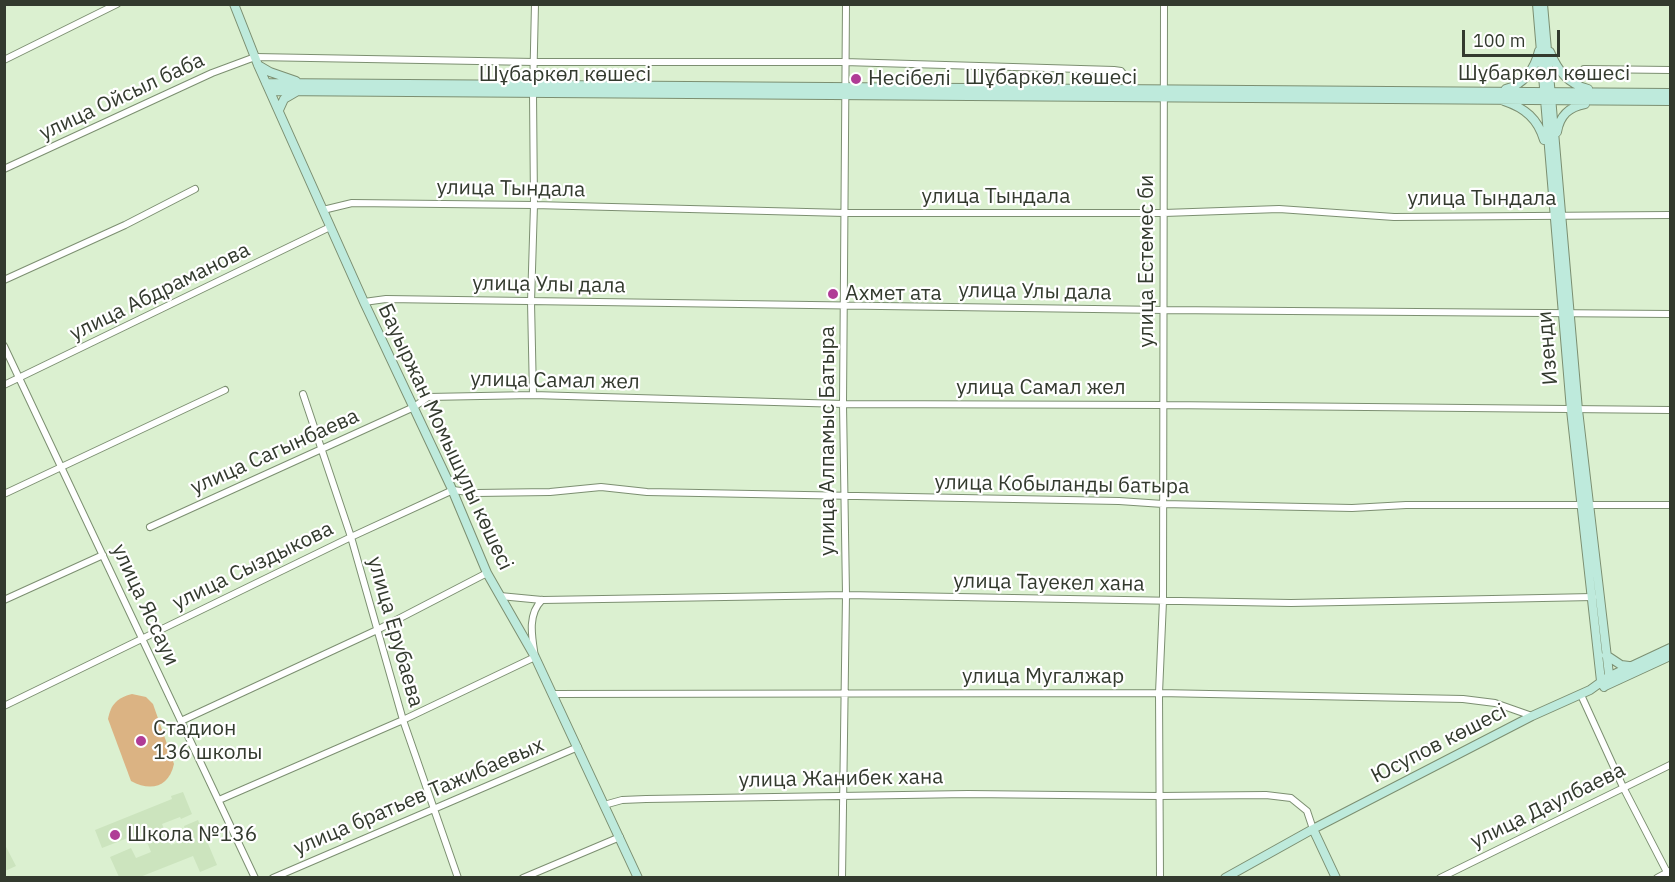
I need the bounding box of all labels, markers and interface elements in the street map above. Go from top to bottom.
scale bar [1465,18,1562,56]
text: 100 m [1473,29,1525,52]
street label: улица Ойсыл баба [35,48,209,146]
street label: Шұбаркөл көшесі [1458,61,1630,87]
street label: Шұбаркөл көшесі [479,62,651,88]
street label: Шұбаркөл көшесі [965,65,1137,91]
place label: Несібелі [868,66,951,92]
marker: Несібелі [849,72,863,86]
street label: улица Тындала [436,175,586,203]
street label: улица Естемес би [1134,175,1160,347]
street label: улица Тындала [922,184,1070,210]
street label: улица Тындала [1408,186,1556,212]
street label: улица Абдраманова [66,237,254,347]
street label: улица Улы дала [472,271,626,299]
street label: улица Улы дала [958,278,1112,306]
place label: Ахмет ата [845,281,942,307]
marker: Ахмет ата [826,287,840,301]
street label: Бауыржан Момышұлы көшесі [372,300,518,574]
street label: Изенди [1532,310,1564,386]
street label: улица Алпамыс Батыра [815,326,841,556]
street label: улица Самал жел [470,367,640,395]
street label: улица Самал жел [956,375,1126,401]
street label: улица Сагынбаева [187,404,363,500]
street label: улица Кобыланды батыра [934,470,1190,500]
street label: улица Сыздыкова [169,516,337,616]
street label: улица Яссауи [106,540,184,670]
street label: улица Ерубаева [361,554,429,710]
street label: улица Тауекел хана [953,569,1145,597]
street label: улица Мугалжар [962,664,1124,690]
street label: Юсупов көшесі [1367,699,1511,789]
place label: Стадион 136 школы [153,716,262,766]
street label: улица братьев Тажибаевых [290,733,548,861]
marker: Стадион 136 школы [134,734,148,748]
street label: улица Даулбаева [1467,758,1629,854]
street label: улица Жанибек хана [738,765,944,793]
place label: Школа №136 [127,822,257,848]
marker: Школа №136 [108,828,122,842]

